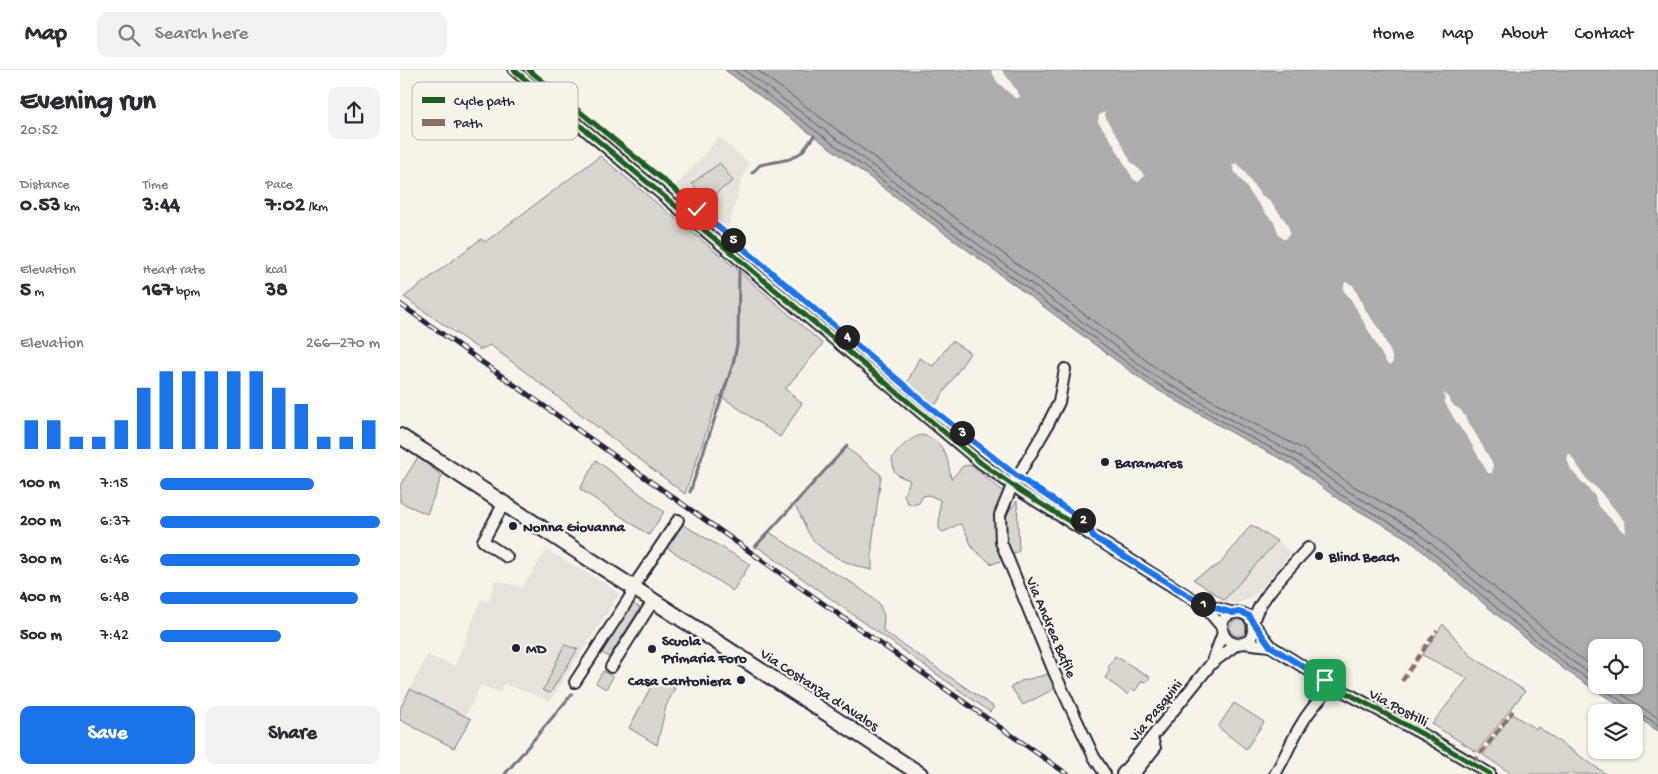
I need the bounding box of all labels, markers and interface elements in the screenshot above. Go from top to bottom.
search box [97,12,447,57]
text: Map [25,20,67,49]
icon: search [115,21,143,49]
text: Search here [155,23,248,46]
text: Home [1372,24,1414,45]
text: Map [1442,24,1473,45]
text: About [1501,24,1547,45]
text: Contact [1575,24,1633,45]
legend [412,82,578,140]
text: Evening run [20,86,156,119]
button: share [328,87,380,139]
text: Cycle path [454,94,515,111]
text: Path [453,116,483,133]
text: 20:52 [20,122,58,141]
text: Distance [20,177,69,194]
text: Time [143,177,168,194]
text: Pace [265,177,293,194]
pin [676,188,718,230]
text: 0.53 [20,194,60,219]
text: 3:44 [143,194,180,219]
text: 7:02 [265,194,305,219]
icon: check [683,195,711,223]
text: km [60,199,80,216]
text: /km [305,199,328,216]
pin: 5 [720,228,746,252]
text: 5 [730,232,737,249]
text: Elevation [20,262,76,279]
text: Heart rate [143,262,205,279]
text: kcal [265,262,287,279]
text: 5 [20,279,31,304]
text: 167 [143,279,173,304]
text: 38 [265,279,288,304]
text: m [31,284,44,301]
text: bpm [173,284,200,301]
pin: 4 [834,324,860,350]
text: 4 [844,329,851,346]
text: Elevation [20,335,84,354]
text: 266–270 m [306,335,380,354]
pin: 3 [950,420,974,446]
text: 3 [959,425,966,442]
place label: Baramares [1114,455,1184,473]
marker: Baramares [1099,456,1111,468]
text: 100 m [20,475,60,494]
text: 7:15 [100,475,128,494]
pin: 2 [1070,508,1096,532]
text: 2 [1080,512,1087,529]
text: 200 m [20,513,61,532]
text: 6:37 [100,513,130,532]
place label: Nonna Giovanna [523,519,625,537]
marker: Nonna Giovanna [507,520,519,532]
place label: Blind Beach [1328,549,1400,567]
marker: Blind Beach [1313,550,1325,562]
text: 300 m [20,551,62,570]
text: 6:46 [100,551,129,570]
street label: Via Andrea Bafile [1020,574,1080,681]
text: 400 m [20,589,61,608]
text: 6:48 [100,589,129,608]
pin: 1 [1190,592,1216,616]
text: 1 [1201,596,1206,613]
text: 500 m [20,627,62,646]
text: 7:42 [100,627,129,646]
place label: Scuola Primaria Foro [661,633,747,668]
map controls [1588,639,1643,759]
button: locate [1588,639,1643,694]
place label: MD [526,641,547,659]
marker: MD [510,642,522,654]
marker: Scuola Primaria Foro [646,643,658,655]
street label: Via Costanza d'Avalos [755,645,882,736]
pin [1304,659,1346,701]
icon: arrive [1311,666,1339,694]
place label: Casa Cantoniera [627,673,732,691]
marker: Casa Cantoniera [735,674,747,686]
street label: Via Pasquini [1125,676,1187,747]
street label: Via Postilli [1365,685,1431,732]
button: layers [1588,704,1643,759]
button: Save [20,706,195,764]
button: Share [205,706,380,764]

